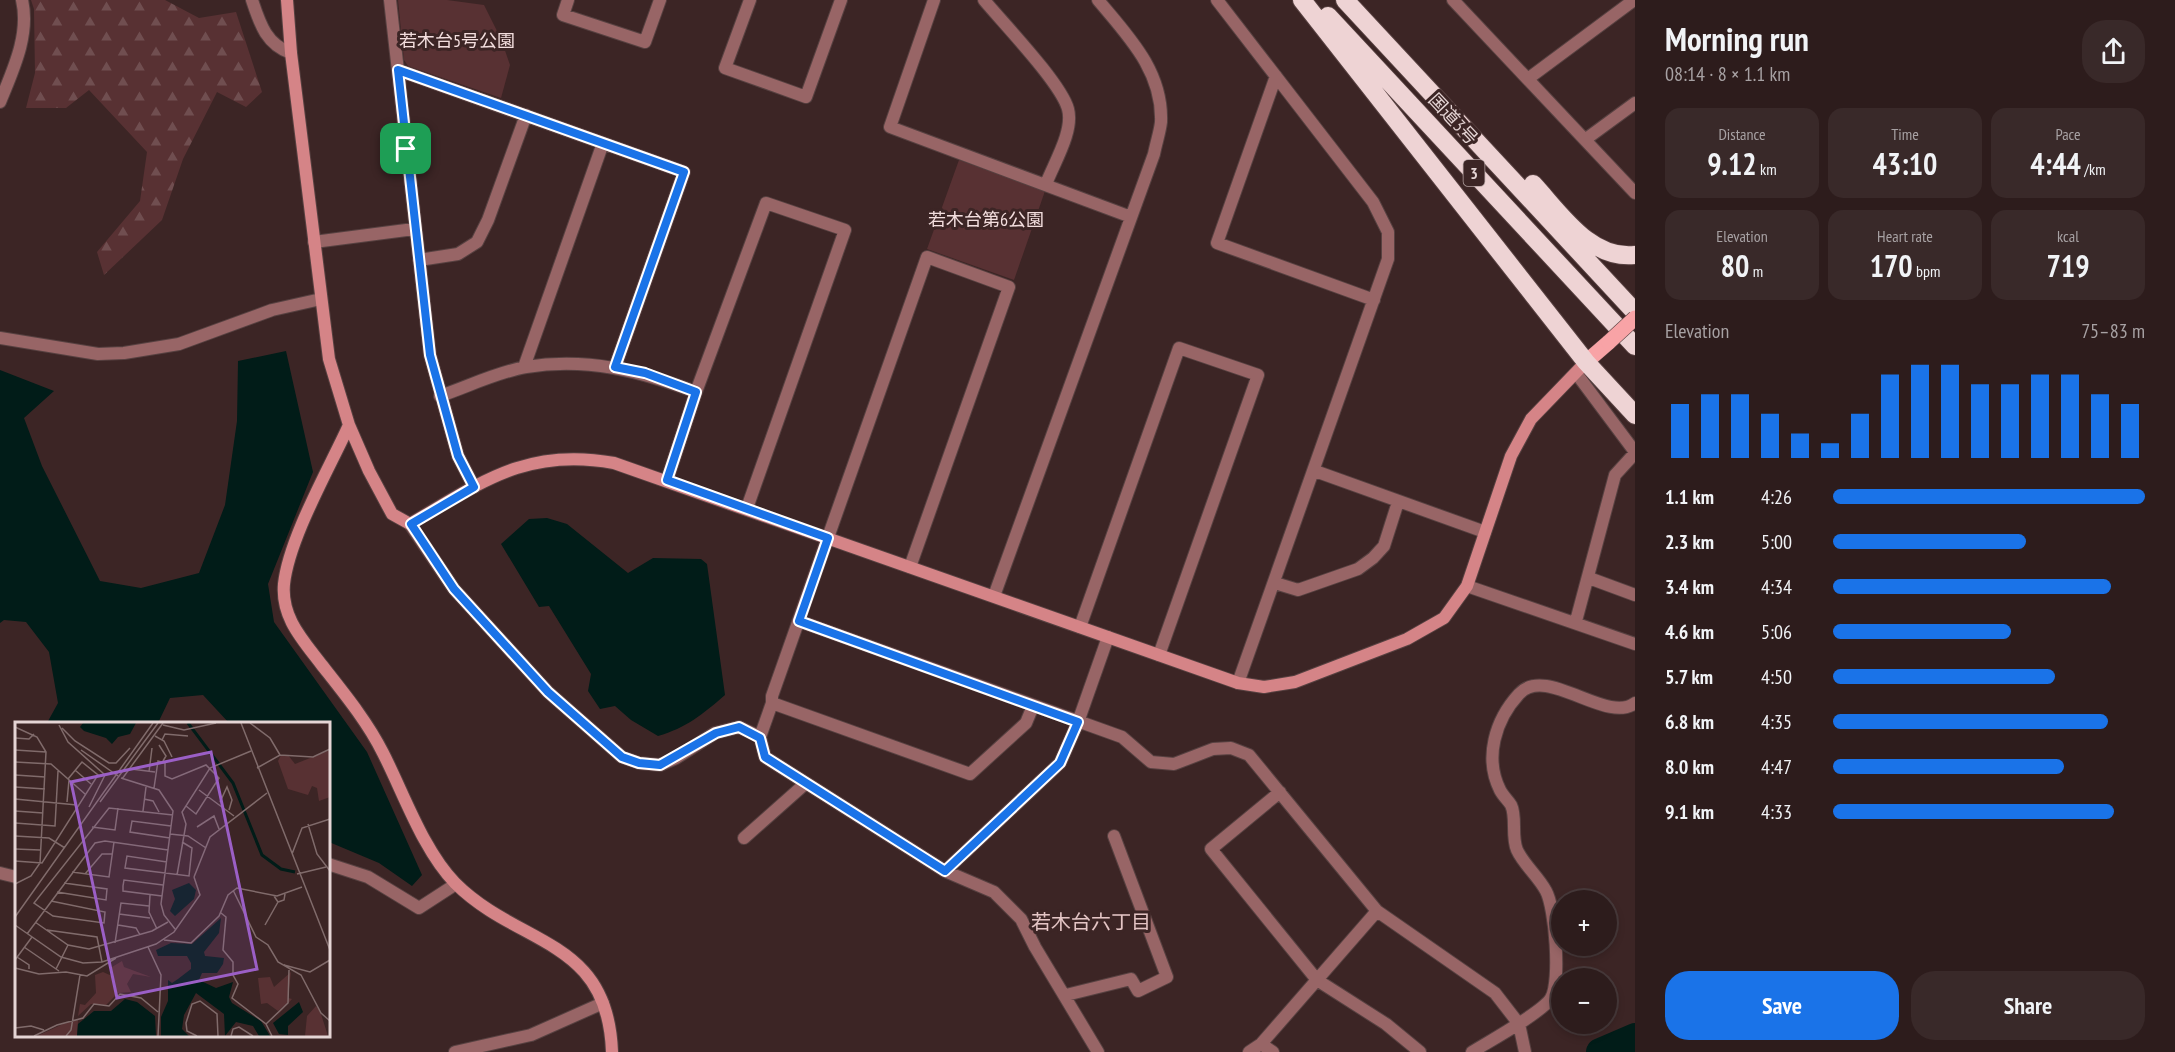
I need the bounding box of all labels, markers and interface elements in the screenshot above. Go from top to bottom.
text: Morning run [1665,17,1809,60]
button: share [2082,20,2145,83]
park label: 若木台5号公園 [399,29,515,52]
text: 08:14 · 8 × 1.1 km [1665,61,1790,87]
street label: 国道3号 [1424,88,1483,149]
pin [380,123,431,174]
text: Distance [1718,124,1766,144]
text: Time [1891,124,1919,144]
text: Pace [2055,124,2081,144]
icon: arrive [389,132,422,165]
text: 9.12 [1707,144,1757,183]
text: 43:10 [1873,144,1937,183]
text: 4:44 [2030,144,2081,183]
text: km [1757,159,1777,179]
text: /km [2081,159,2106,179]
road number: 3 [1464,160,1484,186]
park label: 若木台第6公園 [928,208,1044,231]
text: Elevation [1716,226,1768,246]
text: Heart rate [1877,226,1933,246]
text: kcal [2057,226,2079,246]
text: 80 [1721,246,1749,285]
text: 170 [1870,246,1913,285]
text: 719 [2046,246,2090,285]
text: m [1749,261,1763,281]
text: bpm [1913,261,1940,281]
text: Elevation [1665,318,1729,344]
text: 75–83 m [2081,318,2145,344]
text: 1.1 km [1665,484,1714,510]
text: 4:26 [1761,484,1792,510]
text: 2.3 km [1665,529,1714,555]
text: 5:00 [1761,529,1792,555]
text: 3.4 km [1665,574,1714,600]
text: 4:34 [1761,574,1792,600]
text: 4.6 km [1665,619,1714,645]
text: 5:06 [1761,619,1792,645]
text: 5.7 km [1665,664,1713,690]
text: 4:50 [1761,664,1792,690]
text: 6.8 km [1665,709,1714,735]
text: 4:35 [1761,709,1792,735]
inset map [15,722,330,1037]
text: 8.0 km [1665,754,1714,780]
text: 4:47 [1761,754,1792,780]
text: 9.1 km [1665,799,1714,825]
text: 4:33 [1761,799,1792,825]
map controls [1551,890,1617,1034]
button: + [1551,890,1617,956]
district label: 若木台六丁目 [1031,909,1151,935]
button: − [1551,968,1617,1034]
button: Save [1665,971,1899,1040]
button: Share [1911,971,2145,1040]

